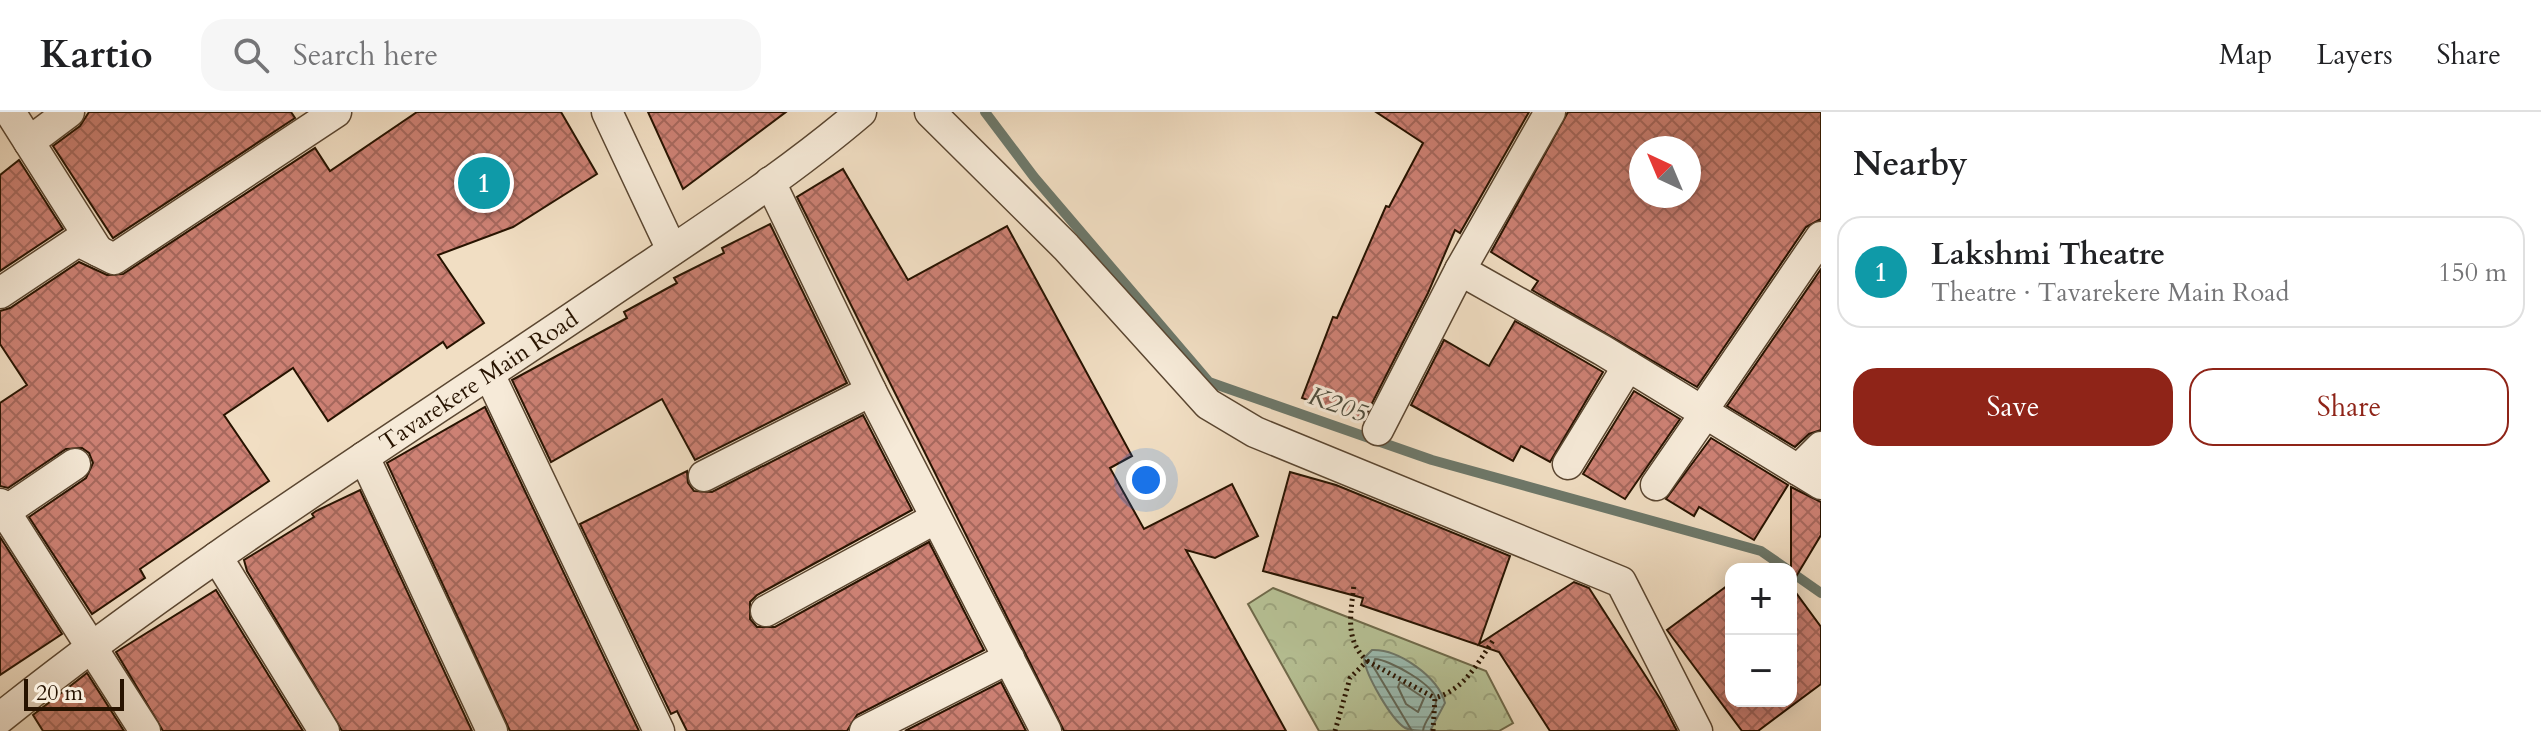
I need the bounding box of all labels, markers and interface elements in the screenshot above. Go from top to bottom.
search box [201,19,761,91]
text: Kartio [40,29,153,81]
icon: search [229,33,273,77]
text: Search here [293,35,438,76]
text: Map [2219,36,2272,74]
text: Layers [2316,36,2393,74]
text: Share [2437,36,2501,74]
north arrow [1629,136,1701,208]
text: Nearby [1853,141,1968,187]
pin: 1 [458,153,510,213]
text: Lakshmi Theatre [1931,234,2165,275]
text: 1 [1874,255,1888,290]
text: 150 m [2438,255,2507,290]
text: Theatre · Tavarekere Main Road [1931,275,2289,310]
street label: Tavarekere Main Road [373,302,585,459]
button: Save [1853,368,2173,446]
button: Share [2189,368,2509,446]
water label: K205 [1304,378,1372,431]
your location [1126,460,1166,500]
map controls [1725,563,1797,707]
button: + [1725,563,1797,635]
button: − [1725,635,1797,707]
scale bar [24,675,124,711]
text: 20 m [36,678,83,708]

